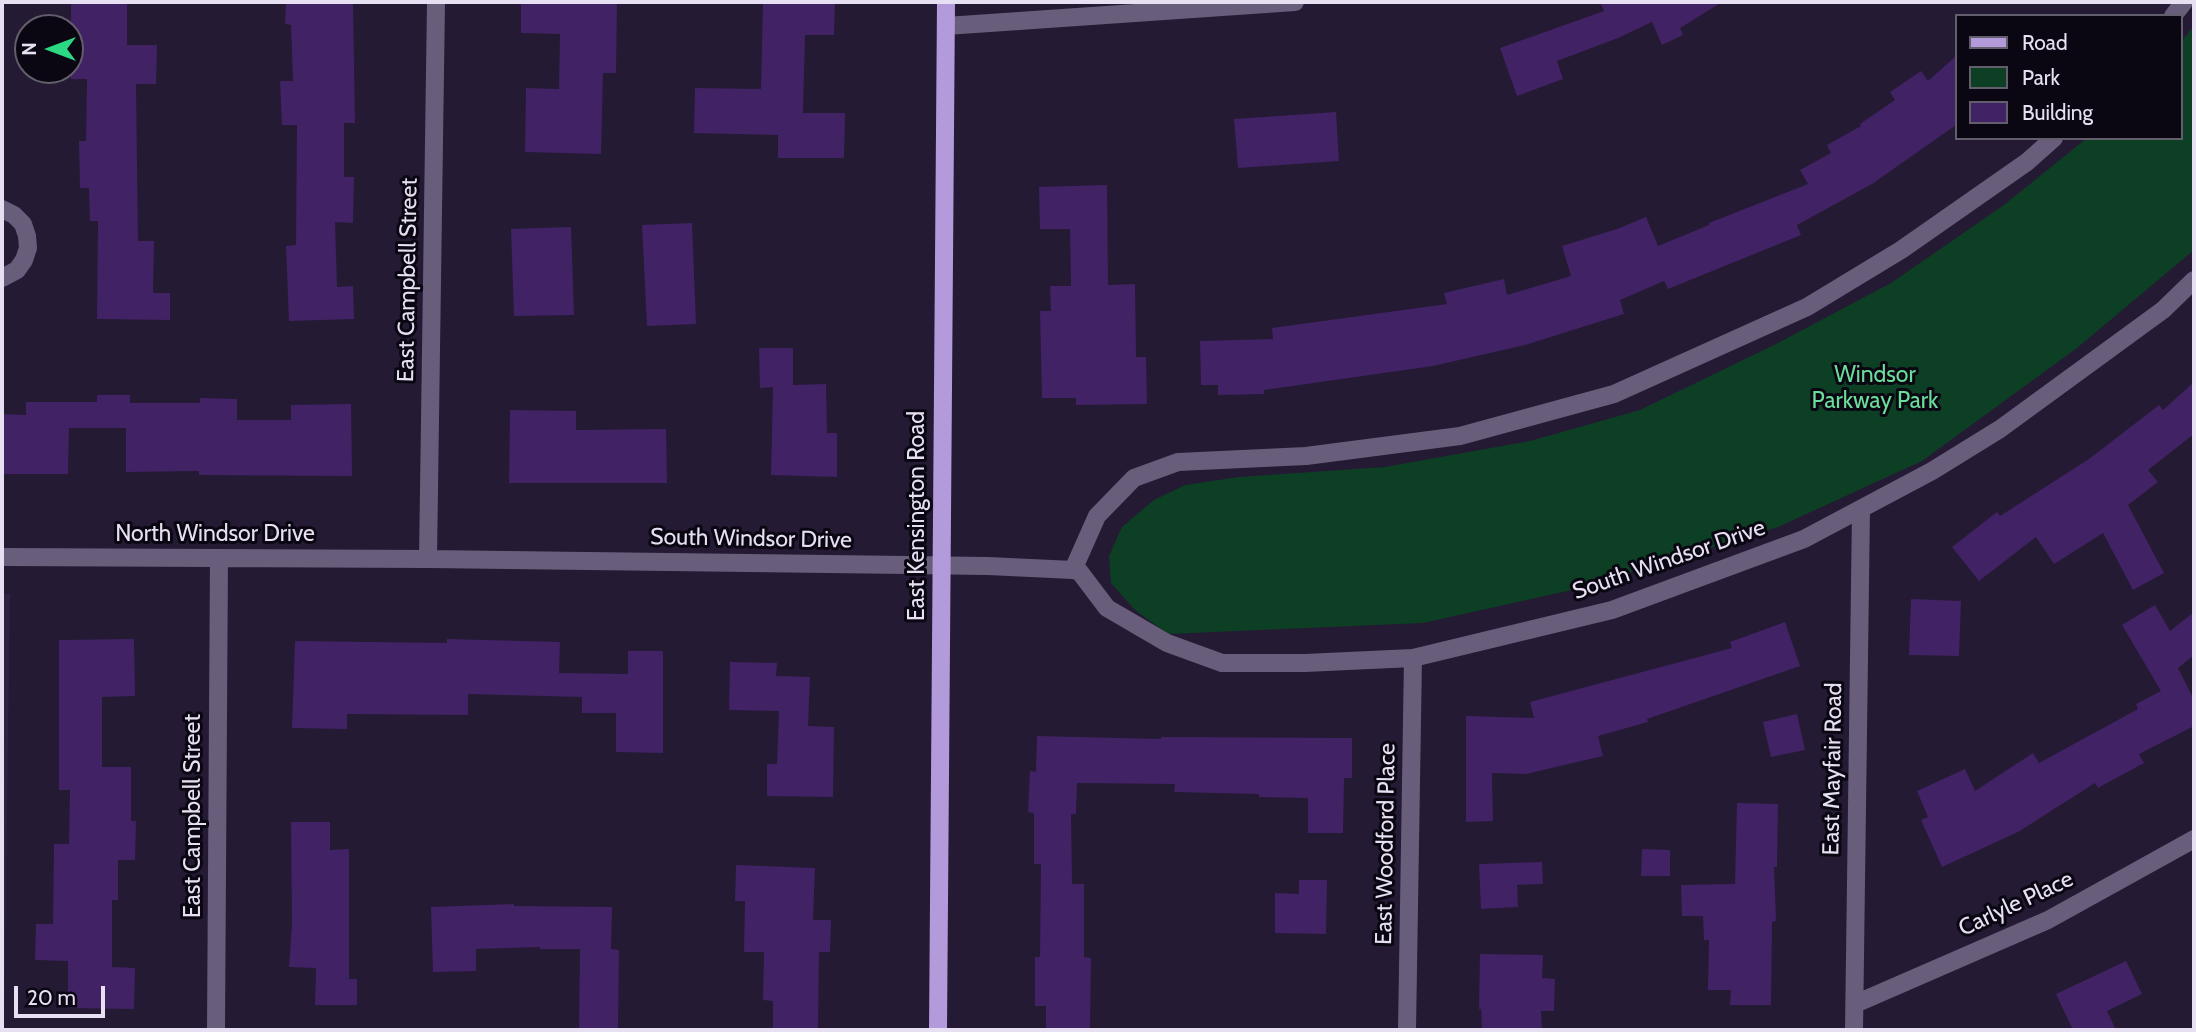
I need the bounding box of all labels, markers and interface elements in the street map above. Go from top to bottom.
north arrow [14,14,84,84]
legend [1954,14,2182,140]
text: Road [2022,30,2068,55]
text: N [18,42,41,56]
text: Park [2022,65,2060,90]
text: Building [2022,100,2093,125]
street label: East Campbell Street [392,178,424,382]
park label: Windsor Parkway Park [1812,361,1938,415]
street label: East Kensington Road [903,411,931,621]
street label: South Windsor Drive [1569,514,1769,606]
street label: North Windsor Drive [115,520,315,548]
street label: South Windsor Drive [650,523,852,555]
street label: East Mayfair Road [1818,682,1848,856]
street label: East Campbell Street [179,714,207,918]
street label: East Woodford Place [1370,743,1402,945]
street label: Carlyle Place [1954,865,2078,943]
scale bar [18,972,108,1016]
text: 20 m [27,985,76,1010]

